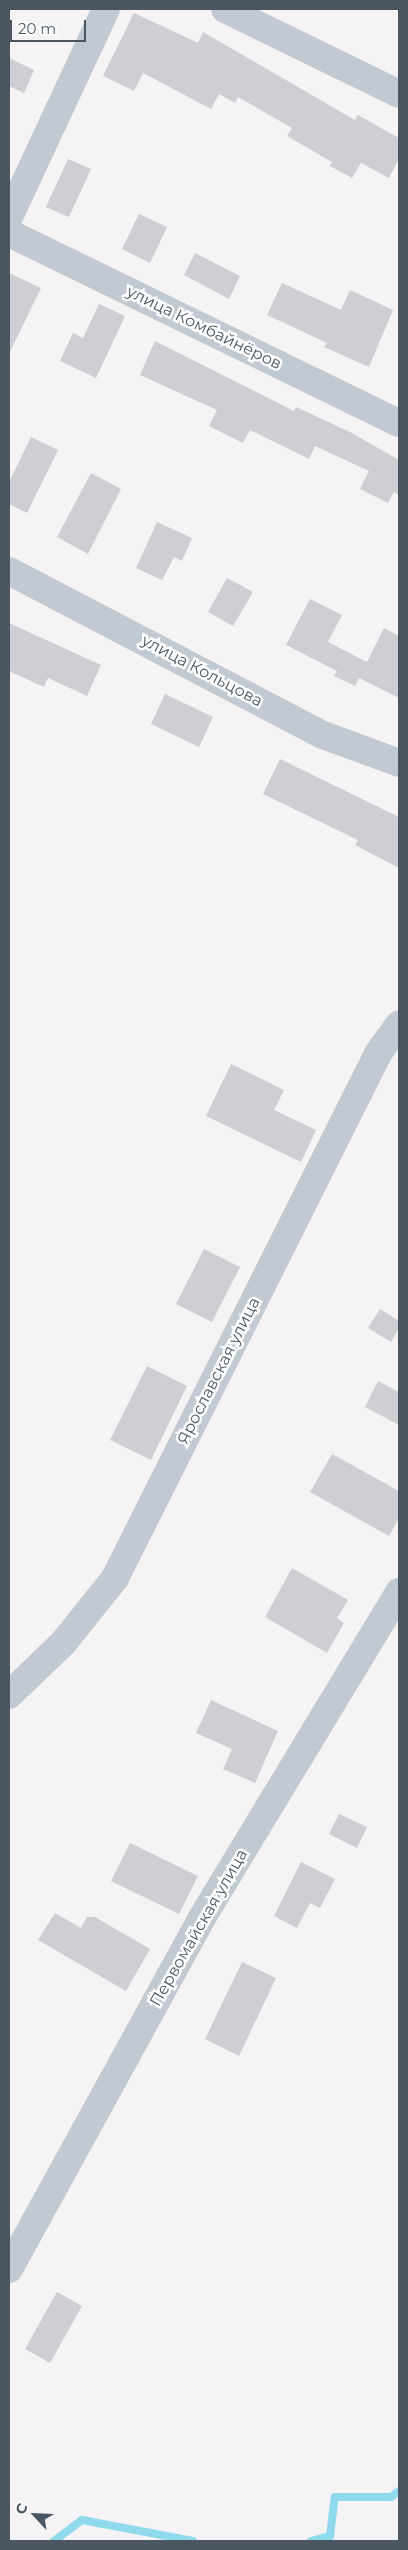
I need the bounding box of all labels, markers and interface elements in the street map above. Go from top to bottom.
scale bar [12,10,89,42]
text: 20 m [18,19,56,38]
street label: улица Комбайнёров [123,282,285,374]
street label: улица Кольцова [138,631,266,711]
street label: Ярославская улица [174,1294,264,1448]
street label: Первомайская улица [146,1846,252,2010]
north arrow [10,2490,60,2540]
text: С [11,2500,32,2517]

